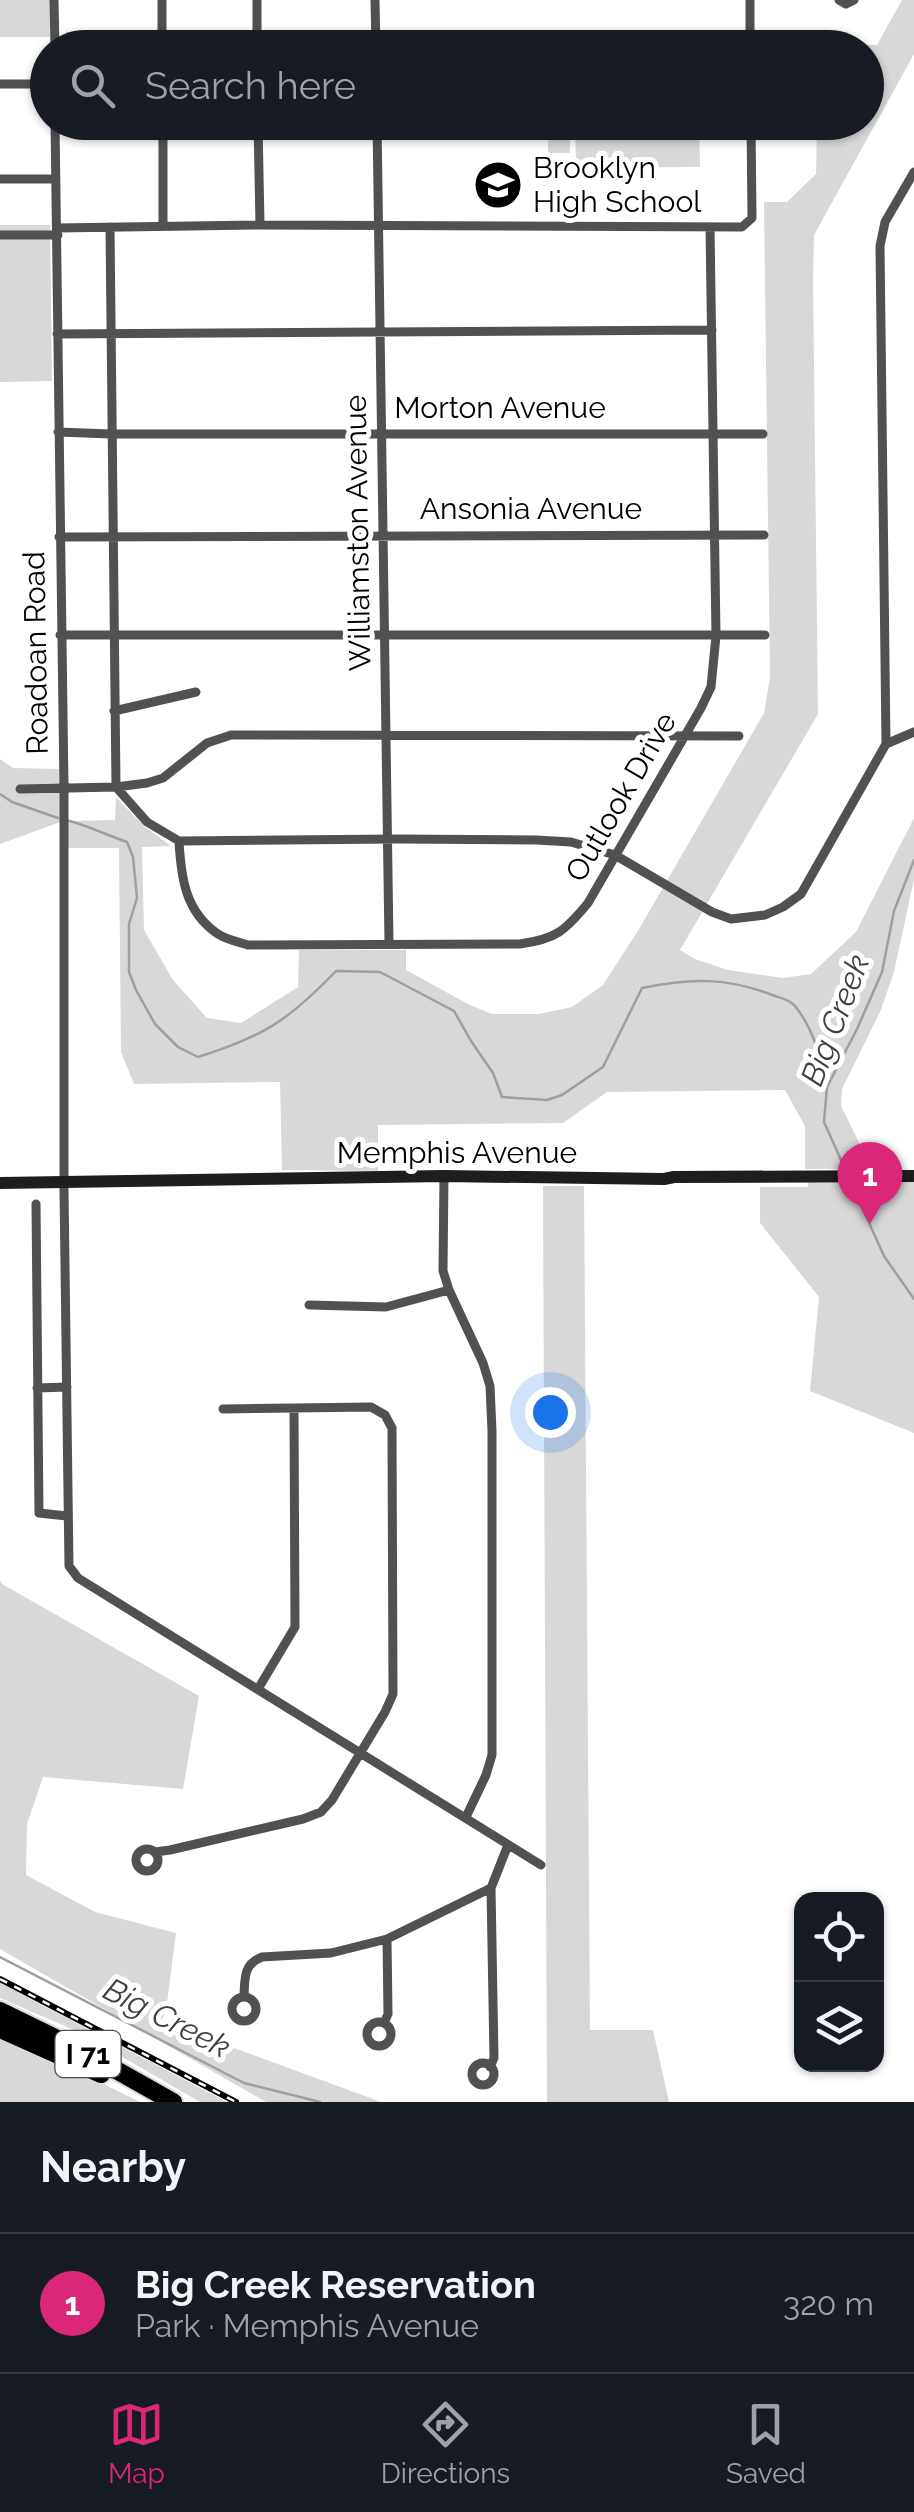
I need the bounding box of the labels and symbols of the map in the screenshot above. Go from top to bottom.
place label: Brooklyn High School [533,150,702,219]
school or university icon: Brooklyn High School [472,159,524,211]
street label: Morton Avenue [394,390,606,425]
street label: Williamston Avenue [338,395,377,671]
street label: Ansonia Avenue [420,491,642,526]
street label: Roadoan Road [16,551,55,755]
street label: Outlook Drive [558,706,683,888]
water label: Big Creek [793,949,876,1090]
street label: Memphis Avenue [337,1135,577,1170]
pin: 1 [838,1142,902,1224]
your location [525,1387,576,1438]
water label: Big Creek [98,1970,237,2065]
road number: I 71 [56,2031,120,2077]

